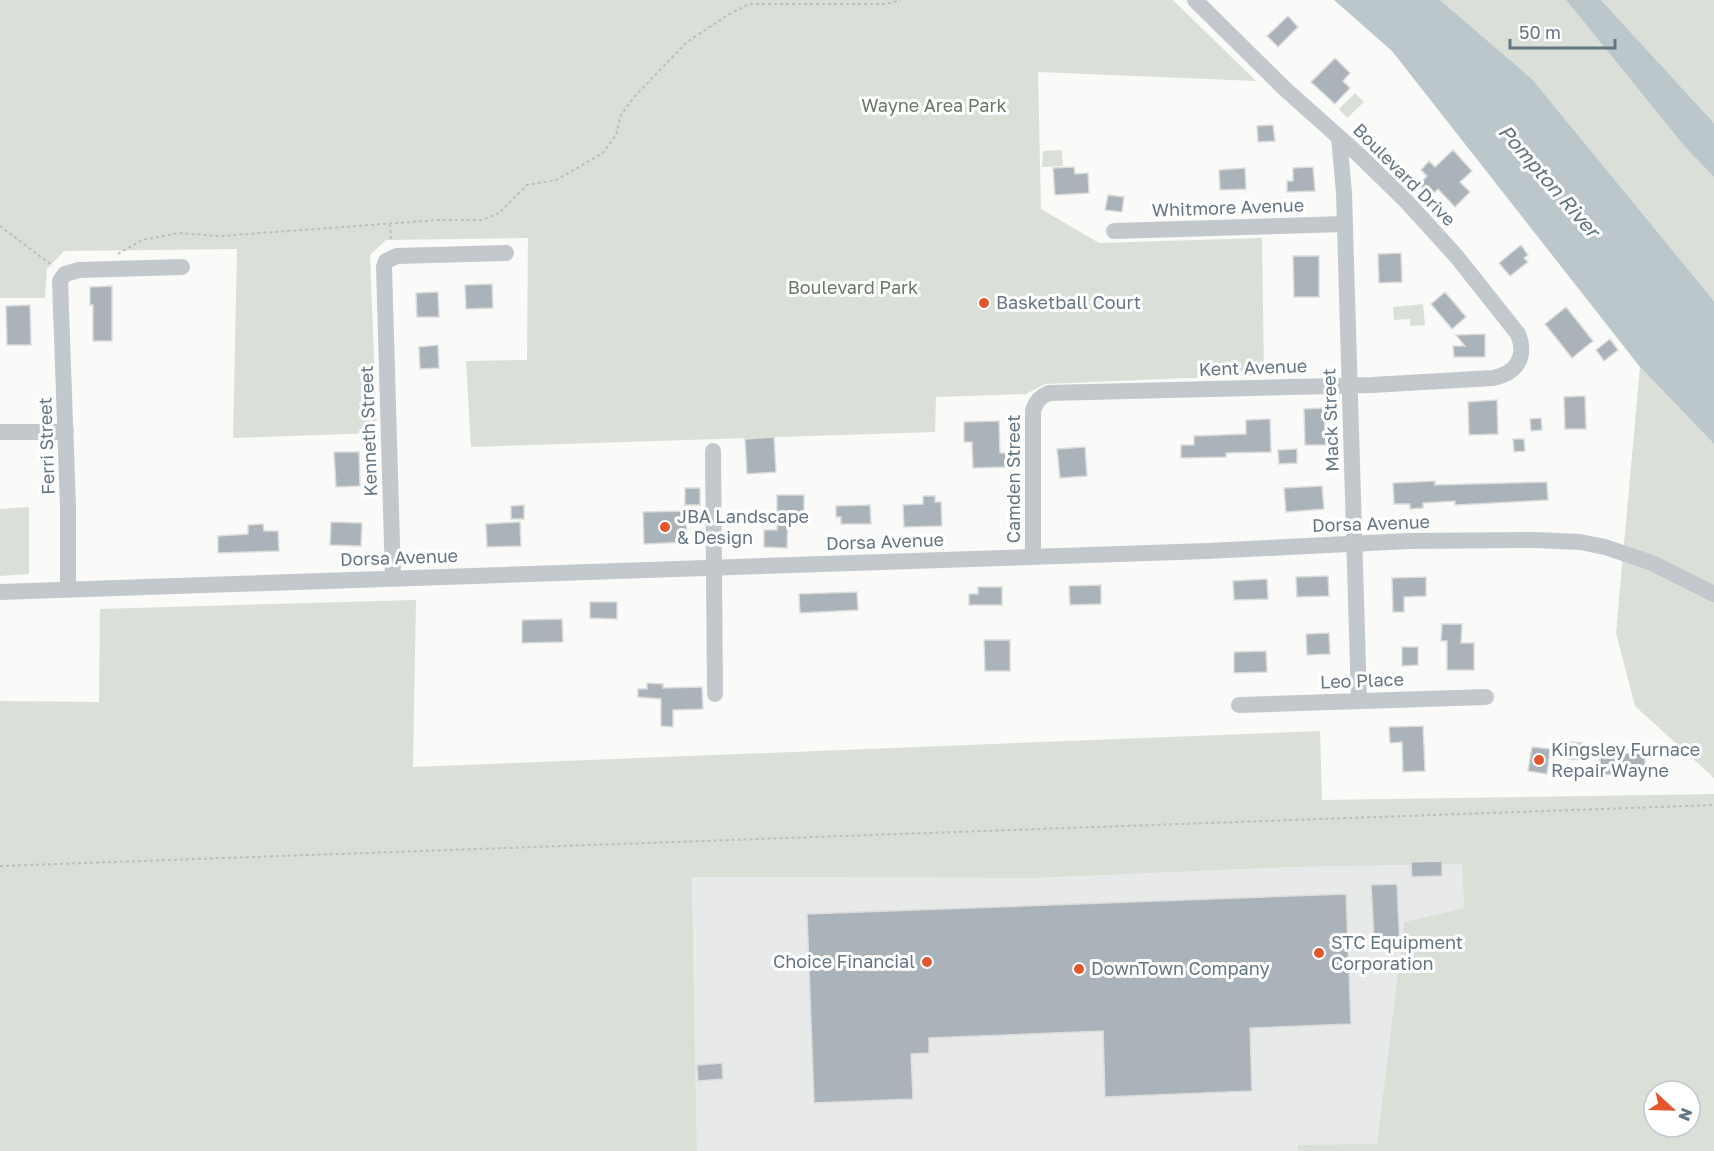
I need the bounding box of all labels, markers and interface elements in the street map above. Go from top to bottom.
scale bar [1510,12,1615,50]
text: 50 m [1519,21,1561,43]
park label: Wayne Area Park [861,94,1007,116]
street label: Boulevard Drive [1349,118,1461,230]
water label: Pompton River [1494,119,1607,244]
street label: Whitmore Avenue [1151,193,1305,221]
park label: Boulevard Park [788,276,918,298]
place label: Basketball Court [996,291,1141,313]
marker: Basketball Court [977,296,991,310]
street label: Kent Avenue [1198,354,1308,380]
street label: Kenneth Street [355,365,381,497]
street label: Mack Street [1317,368,1343,472]
street label: Ferri Street [33,397,59,495]
street label: Camden Street [1002,415,1024,543]
place label: JBA Landscape & Design [677,505,809,548]
street label: Dorsa Avenue [1312,510,1430,536]
marker: JBA Landscape & Design [658,520,672,534]
street label: Dorsa Avenue [826,528,944,554]
street label: Dorsa Avenue [340,544,458,570]
street label: Leo Place [1320,668,1404,692]
place label: Kingsley Furnace Repair Wayne [1551,738,1700,781]
marker: Kingsley Furnace Repair Wayne [1532,753,1546,767]
place label: STC Equipment Corporation [1331,931,1463,974]
marker: STC Equipment Corporation [1312,946,1326,960]
place label: Choice Financial [773,950,915,972]
marker: Choice Financial [920,955,934,969]
place label: DownTown Company [1091,957,1270,979]
marker: DownTown Company [1072,962,1086,976]
north arrow [1642,1079,1702,1139]
text: N [1674,1105,1697,1124]

